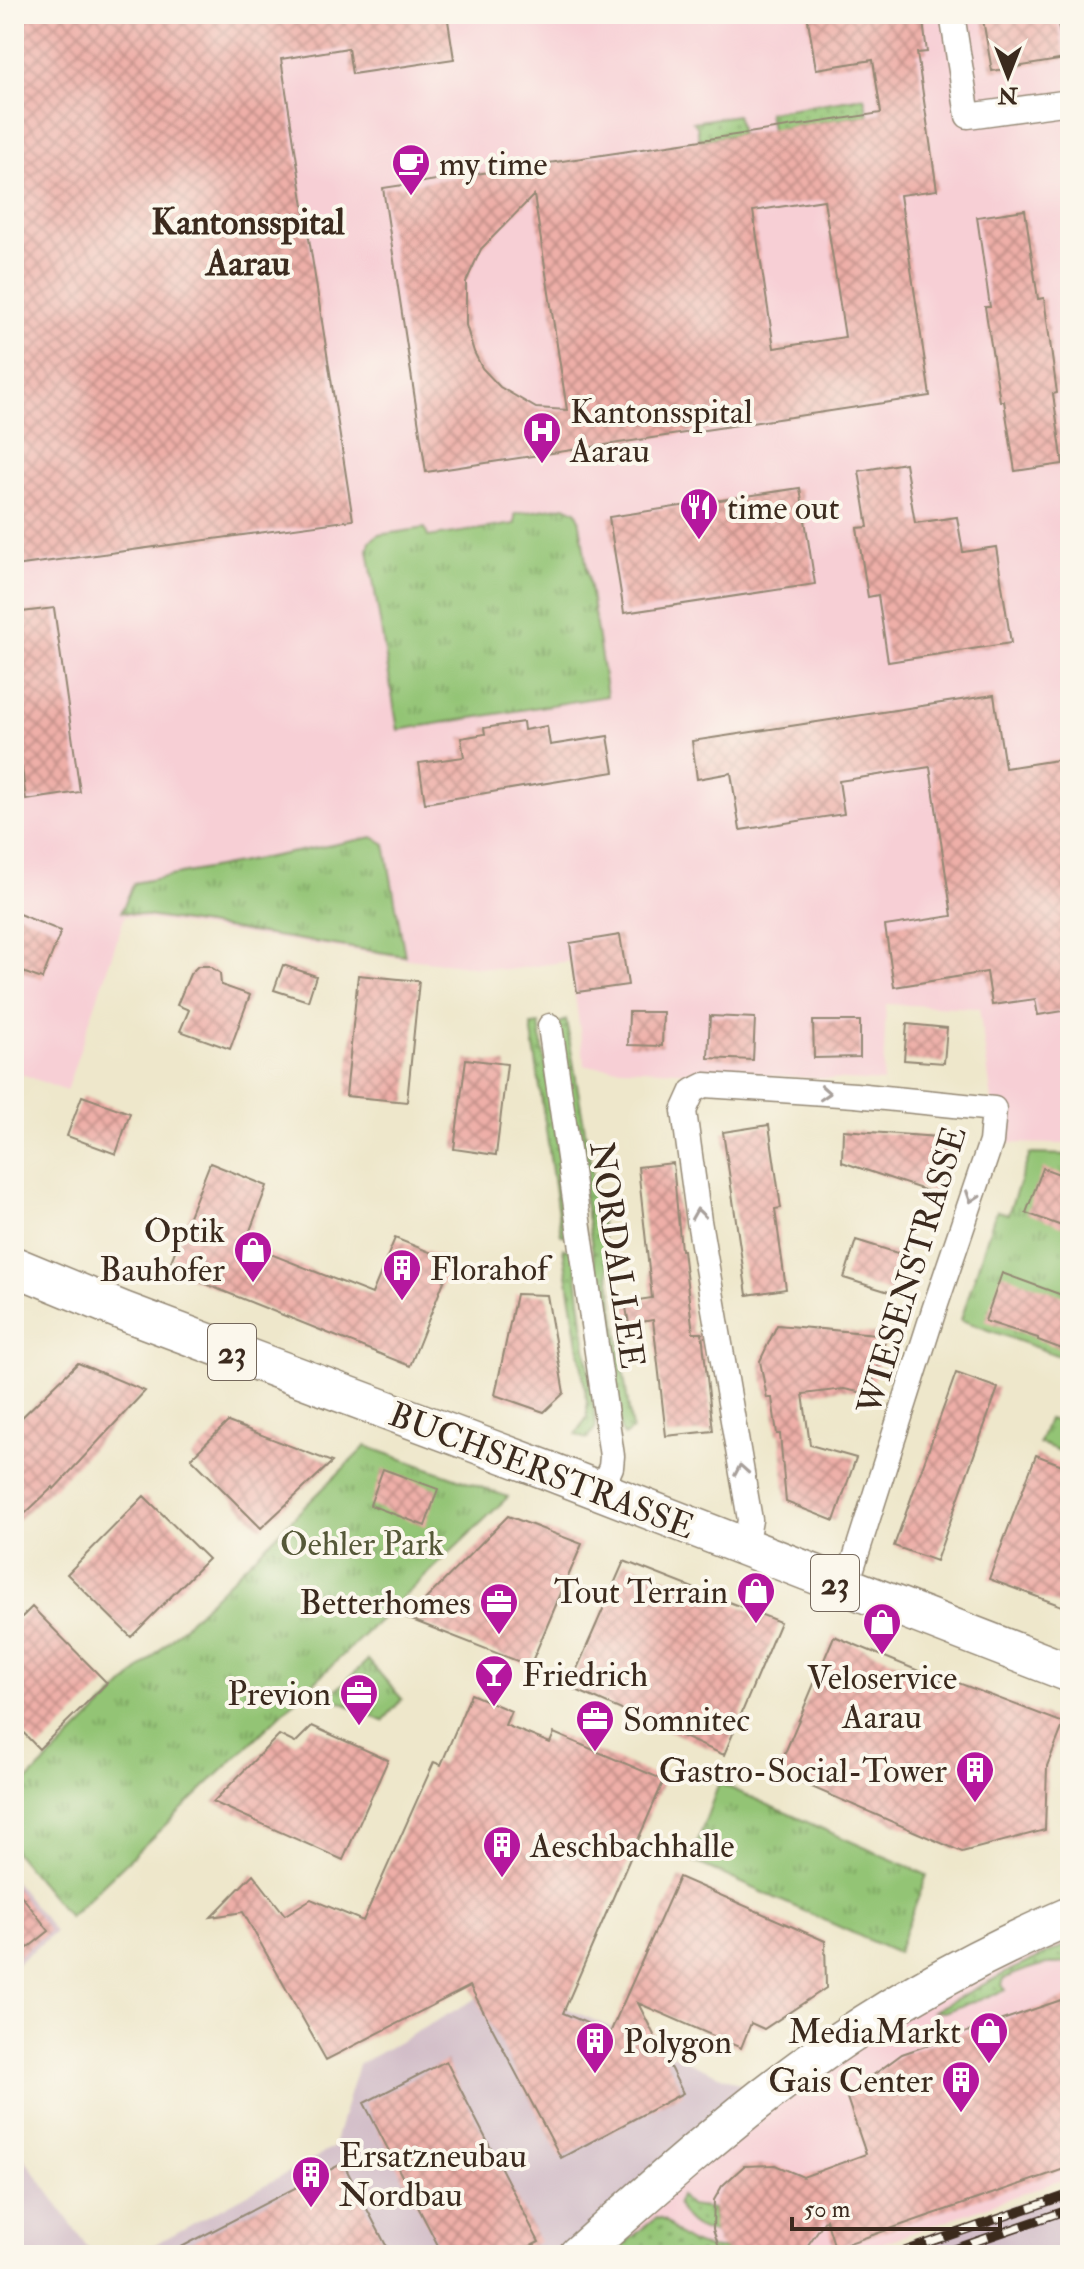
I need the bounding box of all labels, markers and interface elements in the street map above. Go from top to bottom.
north arrow [968,36,1048,116]
text: N [998,81,1019,109]
cafe icon: my time [390,142,432,197]
place label: my time [439,143,548,186]
district label: Kantonsspital Aarau [151,200,346,286]
place label: Kantonsspital Aarau [569,391,753,473]
hospital icon: Kantonsspital Aarau [521,410,563,465]
restaurant icon: time out [678,486,720,541]
place label: time out [727,487,840,530]
one-way arrow [819,1084,832,1101]
street label: WIESENSTRASSE [848,1121,977,1421]
street label: NORDALLEE [579,1139,654,1371]
one-way arrow [966,1189,982,1203]
one-way arrow [690,1207,707,1221]
place label: Optik Bauhofer [99,1210,225,1292]
shop icon: Optik Bauhofer [232,1229,274,1284]
building icon: Florahof [381,1247,423,1302]
place label: Florahof [430,1248,553,1291]
road number: 23 [208,1324,256,1380]
street label: BUCHSERSTRASSE [383,1393,700,1549]
one-way arrow [733,1464,750,1477]
park label: Oehler Park [280,1523,444,1566]
road number: 23 [811,1555,859,1611]
shop icon: Tout Terrain [735,1570,777,1625]
place label: Tout Terrain [554,1571,728,1614]
office icon: Betterhomes [478,1581,520,1636]
place label: Betterhomes [299,1582,471,1625]
shop icon: Veloservice Aarau [861,1601,903,1656]
bar icon: Friedrich [473,1653,515,1708]
place label: Friedrich [522,1654,648,1697]
place label: Veloservice Aarau [807,1657,957,1739]
office icon: Previon [338,1672,380,1727]
place label: Previon [227,1673,331,1716]
office icon: Somnitec [574,1698,616,1753]
place label: Somnitec [623,1699,750,1742]
building icon: Gastro-Social-Tower [954,1749,996,1804]
place label: Gastro-Social-Tower [659,1750,947,1793]
building icon: Aeschbachhalle [481,1824,523,1879]
place label: Aeschbachhalle [529,1825,734,1868]
shop icon: MediaMarkt [968,2010,1010,2065]
place label: MediaMarkt [788,2011,961,2054]
building icon: Polygon [574,2020,616,2075]
place label: Polygon [623,2021,732,2064]
building icon: Gais Center [940,2059,982,2114]
place label: Gais Center [768,2060,933,2103]
place label: Ersatzneubau Nordbau [339,2135,527,2217]
building icon: Ersatzneubau Nordbau [290,2154,332,2209]
scale bar [792,2181,1000,2231]
text: 50 m [804,2194,851,2225]

